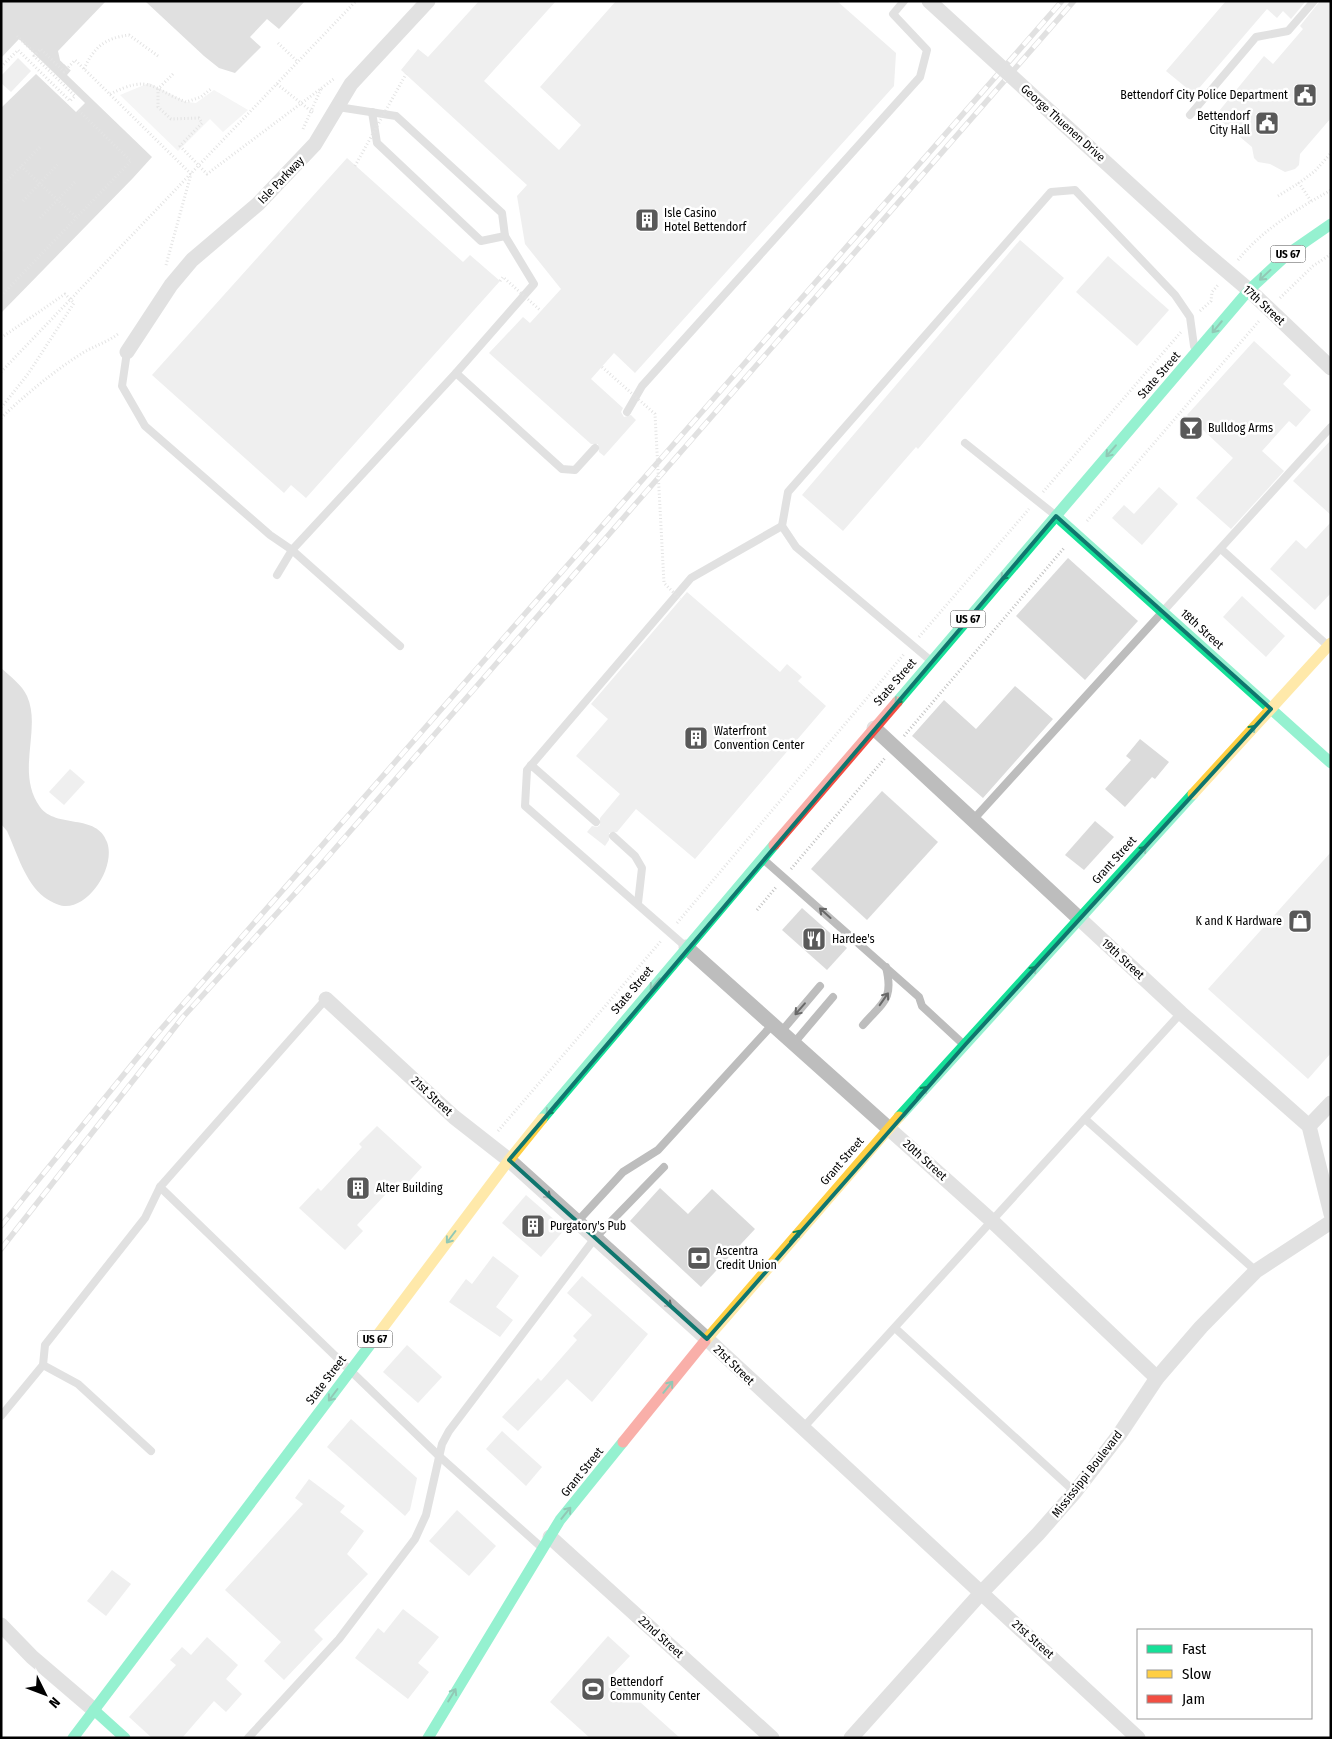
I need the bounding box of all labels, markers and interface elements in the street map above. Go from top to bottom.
street label: George Thuenen Drive [1018,82,1108,164]
public building icon: Bettendorf City Police Department [1292,82,1318,108]
place label: Bettendorf City Police Department [1120,88,1288,102]
place label: Bettendorf City Hall [1197,109,1251,137]
public building icon: Bettendorf City Hall [1254,110,1280,136]
street label: Isle Parkway [255,153,307,207]
place label: Isle Casino Hotel Bettendorf [664,206,748,234]
building icon: Isle Casino Hotel Bettendorf [634,207,660,233]
road number: US 67 [1270,245,1306,262]
one-way arrow [1258,269,1271,281]
street label: 17th Street [1240,282,1288,328]
one-way arrow [1212,321,1223,334]
street label: State Street [1135,349,1183,401]
bar icon: Bulldog Arms [1178,415,1204,441]
place label: Bulldog Arms [1208,421,1273,435]
one-way arrow [1106,444,1117,457]
one-way arrow [1000,568,1011,581]
street label: 18th Street [1178,606,1227,652]
road number: US 67 [950,610,986,628]
street label: State Street [871,656,919,708]
one-way arrow [894,691,906,704]
place label: Waterfront Convention Center [714,724,805,752]
building icon: Waterfront Convention Center [683,725,709,751]
one-way arrow [1244,725,1256,738]
street label: Grant Street [1089,833,1139,887]
one-way arrow [1135,845,1147,858]
one-way arrow [818,907,831,919]
shop icon: K and K Hardware [1287,908,1313,934]
place label: K and K Hardware [1195,914,1282,928]
restaurant icon: Hardee's [801,926,827,952]
place label: Hardee's [832,932,875,946]
street label: 19th Street [1099,936,1147,982]
street label: State Street [608,963,656,1017]
one-way arrow [1026,965,1037,978]
one-way arrow [649,978,661,991]
one-way arrow [879,992,889,1006]
one-way arrow [795,1002,806,1015]
street label: 21st Street [409,1073,456,1119]
one-way arrow [916,1085,928,1098]
one-way arrow [546,1102,557,1115]
street label: Grant Street [817,1134,867,1188]
street label: 20th Street [900,1137,950,1183]
building icon: Alter Building [345,1175,371,1201]
place label: Alter Building [376,1181,443,1195]
one-way arrow [539,1187,552,1199]
building icon: Purgatory's Pub [520,1213,546,1239]
place label: Purgatory's Pub [550,1219,626,1233]
one-way arrow [446,1230,456,1244]
one-way arrow [790,1230,801,1243]
place label: Ascentra Credit Union [716,1244,777,1272]
bank icon: Ascentra Credit Union [686,1245,712,1271]
one-way arrow [659,1296,672,1308]
road number: US 67 [358,1330,392,1348]
street label: 21st Street [711,1342,757,1388]
street label: State Street [303,1353,349,1407]
one-way arrow [663,1381,674,1394]
one-way arrow [327,1388,338,1401]
street label: Mississippi Boulevard [1049,1428,1125,1520]
street label: Grant Street [558,1445,606,1499]
one-way arrow [560,1507,571,1520]
street label: 22nd Street [636,1613,686,1661]
street label: 21st Street [1009,1617,1057,1661]
legend [1137,1629,1312,1719]
text: Fast [1182,1640,1206,1658]
text: Slow [1182,1665,1211,1683]
north arrow [20,1669,70,1719]
place label: Bettendorf Community Center [610,1675,701,1703]
sports icon: Bettendorf Community Center [580,1676,606,1702]
one-way arrow [447,1689,457,1703]
text: Jam [1182,1690,1205,1708]
text: N [45,1694,63,1711]

